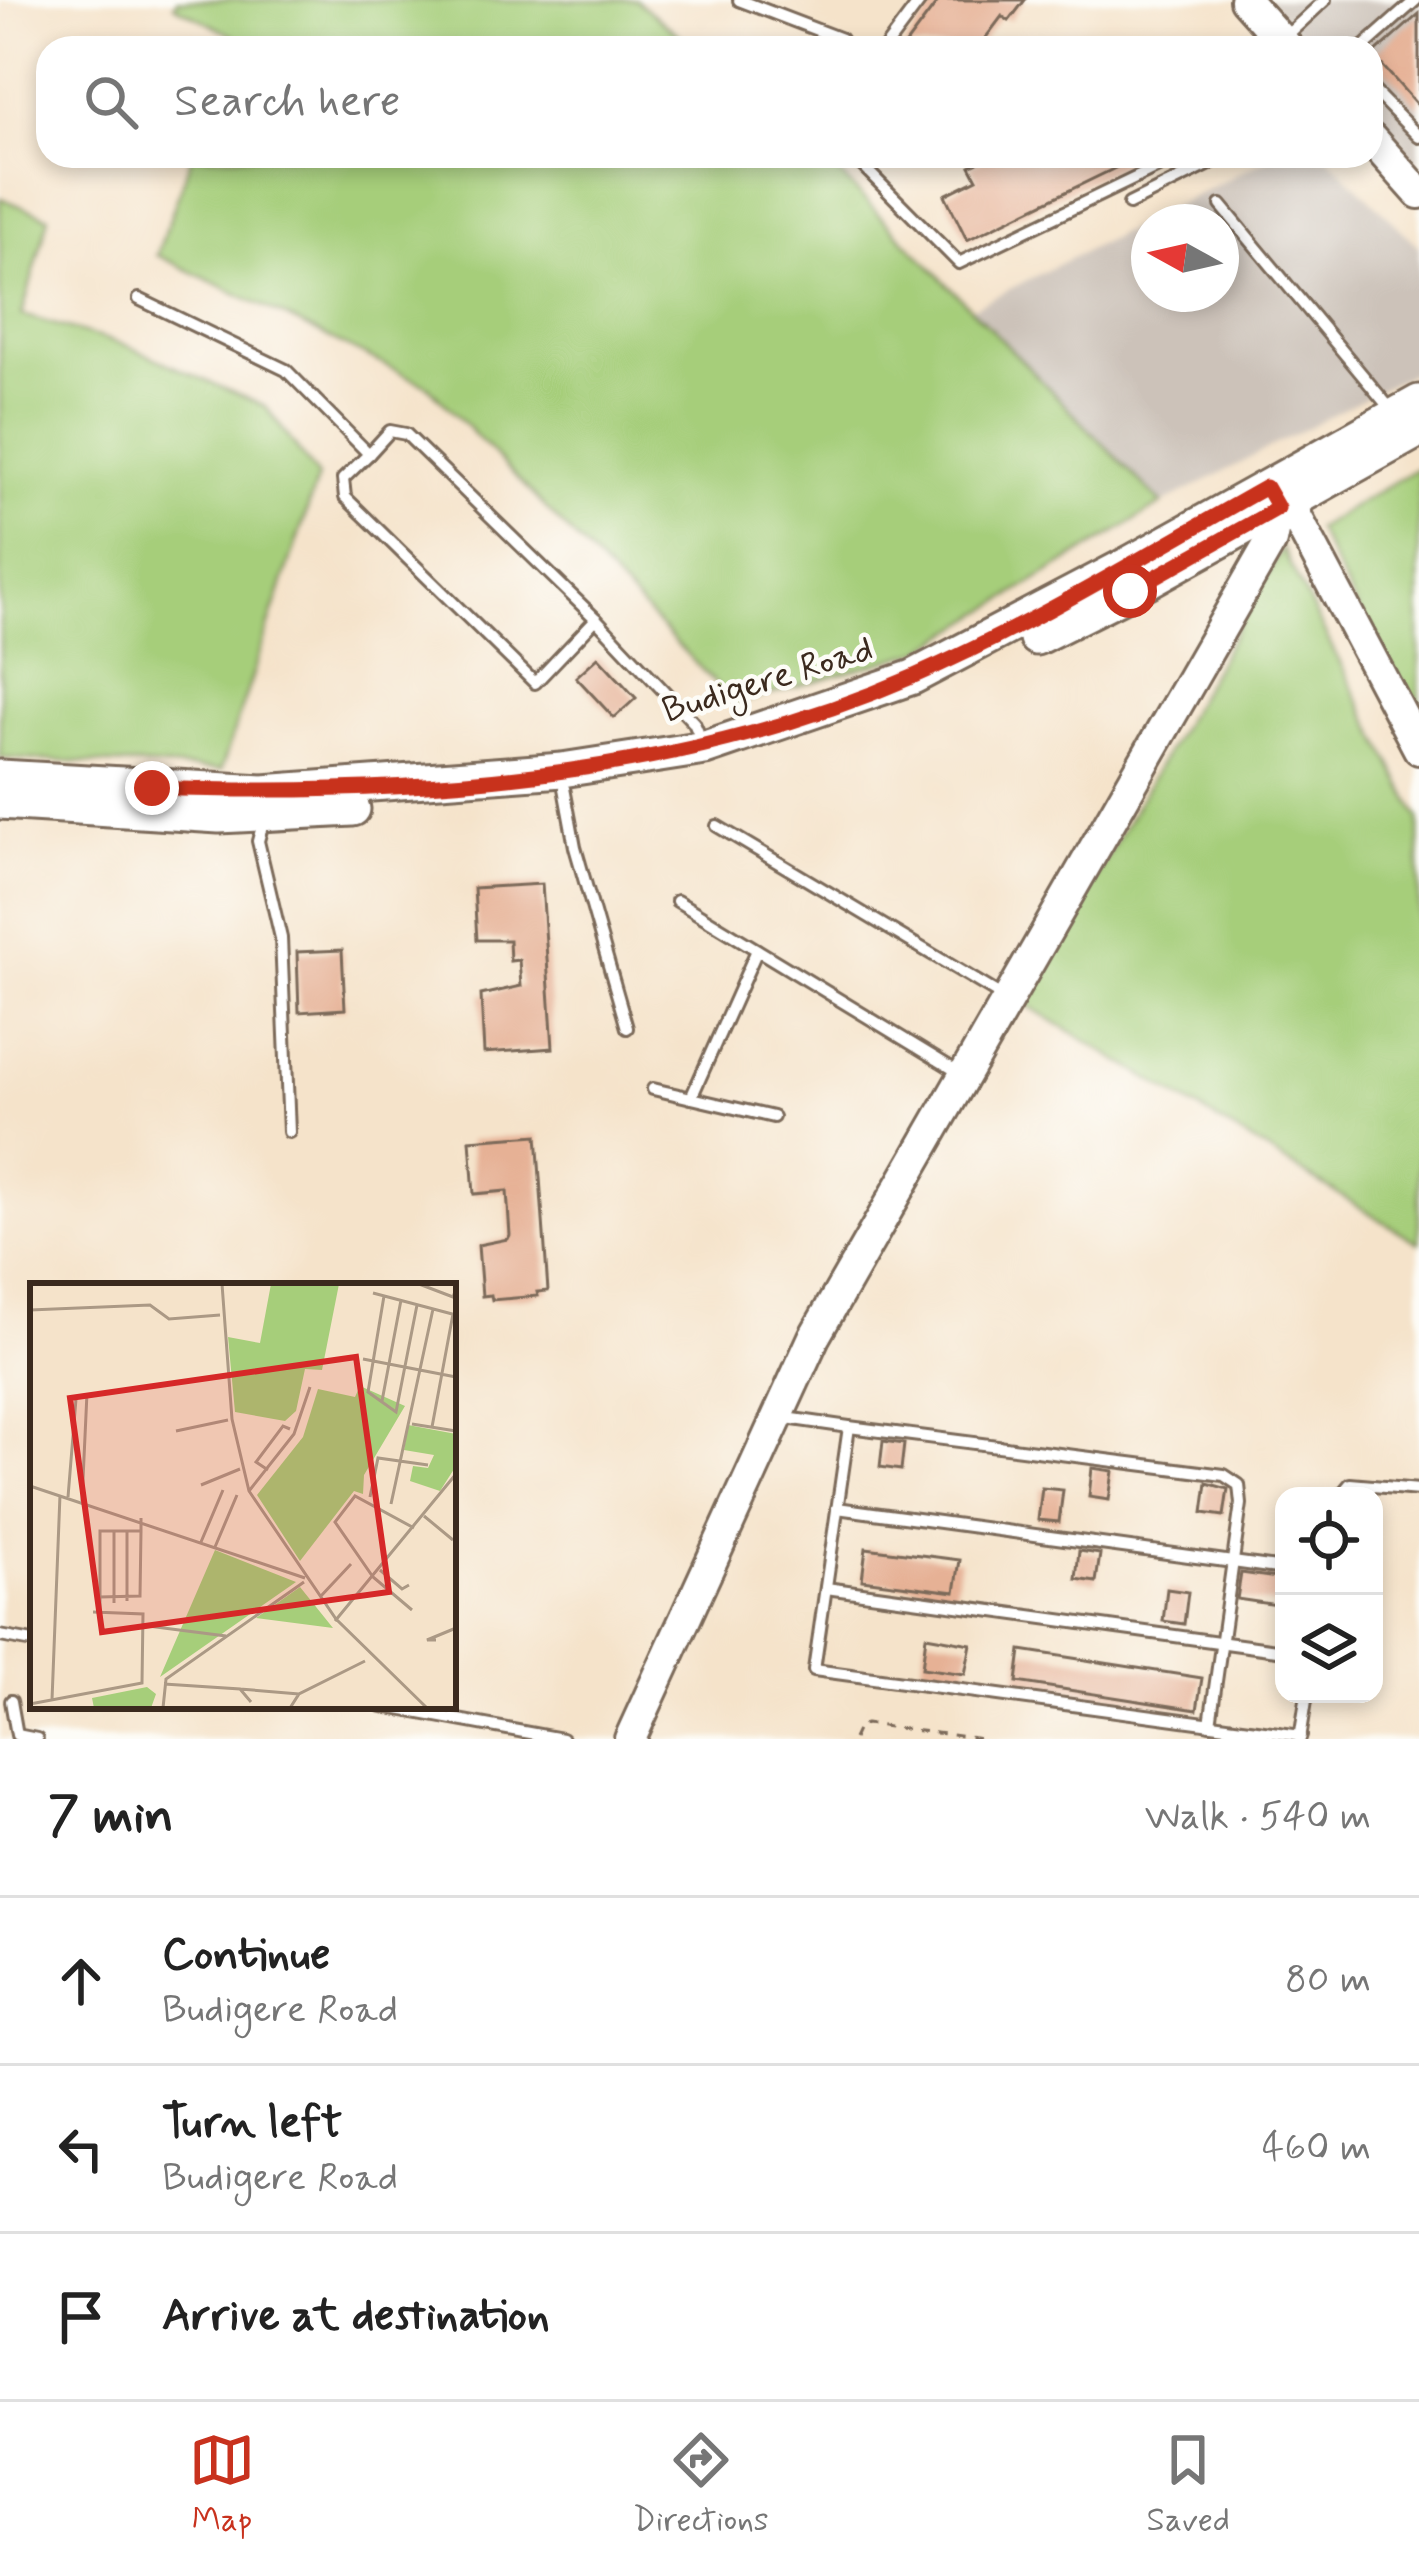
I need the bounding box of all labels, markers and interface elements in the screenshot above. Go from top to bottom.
search box [36,36,1383,168]
icon: search [78,69,144,135]
text: Search here [174,73,401,132]
north arrow [1131,204,1239,312]
route start [1103,564,1157,618]
street label: Budigere Road [657,627,880,737]
route end [125,761,179,815]
inset map [30,1283,456,1709]
map controls [1275,1487,1383,1703]
button: locate [1275,1487,1383,1595]
button: layers [1275,1595,1383,1703]
text: 7 min [48,1784,174,1850]
text: Walk · 540 m [1145,1792,1371,1843]
text: Continue [162,1926,330,1985]
icon: ahead [48,1948,114,2014]
text: 80 m [1285,1955,1371,2006]
text: Budigere Road [162,1985,398,2036]
text: Turn left [162,2094,342,2153]
icon: left [48,2116,114,2182]
text: 460 m [1262,2123,1371,2174]
text: Budigere Road [162,2153,398,2204]
icon: arrive [48,2284,114,2350]
text: Arrive at destination [162,2287,550,2346]
tab: Map [189,2427,255,2543]
tab: Directions [633,2427,769,2543]
tab: Saved [1147,2427,1230,2543]

